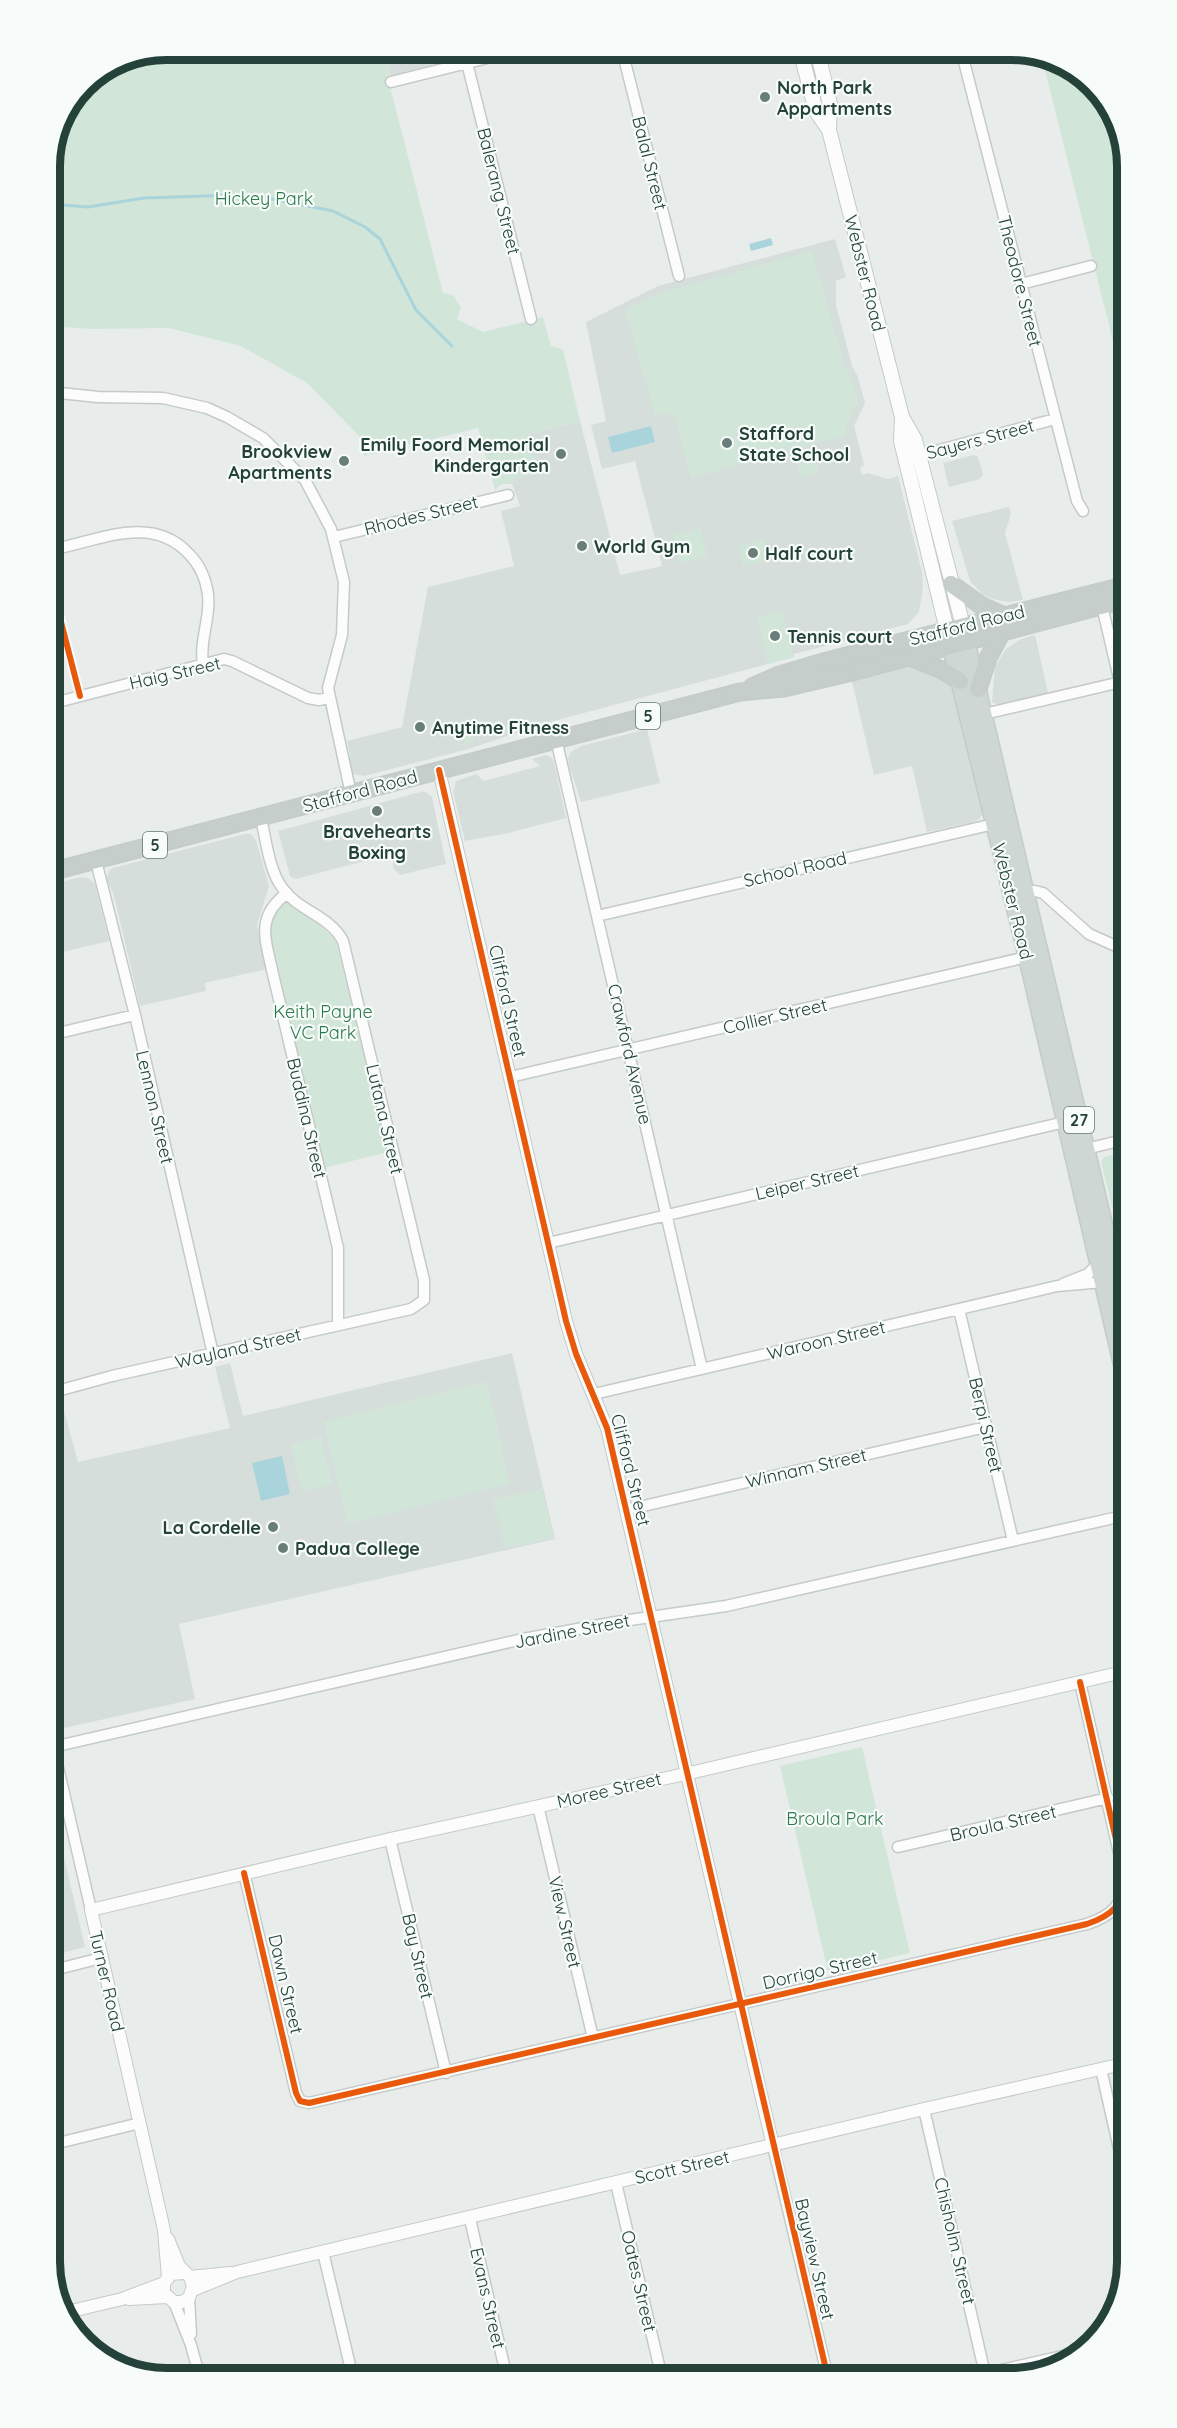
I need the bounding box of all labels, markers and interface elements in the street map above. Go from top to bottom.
place label: North Park Appartments [777,76,892,120]
marker: North Park Appartments [758,90,772,104]
street label: Balal Street [627,114,673,212]
street label: Balerang Street [472,125,526,257]
park label: Hickey Park [215,187,313,210]
street label: Webster Road [839,212,891,334]
street label: Theodore Street [993,213,1047,349]
street label: Sayers Street [924,414,1036,464]
place label: Stafford State School [739,422,849,466]
place label: Emily Foord Memorial Kindergarten [360,433,549,477]
marker: Stafford State School [720,436,734,450]
place label: Brookview Apartments [228,440,332,484]
marker: Emily Foord Memorial Kindergarten [554,447,568,461]
marker: Brookview Apartments [337,454,351,468]
street label: Rhodes Street [362,490,480,540]
place label: World Gym [594,535,690,558]
marker: World Gym [575,539,589,553]
place label: Half court [765,542,853,565]
marker: Half court [746,546,760,560]
street label: Stafford Road [907,600,1027,650]
place label: Tennis court [787,625,892,648]
marker: Tennis court [768,629,782,643]
street label: Haig Street [127,651,223,695]
road number: 5 [636,703,660,729]
place label: Anytime Fitness [432,716,569,739]
marker: Anytime Fitness [413,720,427,734]
street label: Stafford Road [300,765,420,817]
marker: Bravehearts Boxing [370,804,384,818]
place label: Bravehearts Boxing [323,820,431,864]
road number: 5 [143,832,167,858]
street label: Webster Road [987,840,1039,962]
street label: School Road [741,846,849,892]
street label: Clifford Street [484,942,532,1060]
street label: Crawford Avenue [603,982,657,1126]
street label: Collier Street [721,993,829,1039]
park label: Keith Payne VC Park [273,1000,373,1044]
street label: Lennon Street [131,1048,179,1166]
street label: Buddina Street [282,1055,332,1181]
street label: Lutana Street [361,1062,409,1176]
road number: 27 [1064,1107,1094,1133]
street label: Leiper Street [753,1159,861,1205]
street label: Waroon Street [764,1315,888,1365]
street label: Wayland Street [173,1322,303,1374]
street label: Berpi Street [964,1375,1008,1475]
street label: Clifford Street [606,1411,656,1529]
street label: Winnam Street [743,1443,869,1493]
place label: La Cordelle [163,1516,261,1539]
marker: La Cordelle [266,1520,280,1534]
place label: Padua College [295,1537,420,1560]
marker: Padua College [276,1541,290,1555]
street label: Jardine Street [512,1609,632,1653]
street label: Moree Street [554,1767,664,1813]
street label: Broula Street [948,1800,1058,1846]
park label: Broula Park [786,1807,884,1830]
street label: View Street [543,1874,587,1970]
street label: Bay Street [397,1911,439,2001]
street label: Turner Road [84,1928,130,2034]
street label: Dawn Street [263,1932,309,2036]
street label: Dorrigo Street [760,1946,880,1994]
street label: Scott Street [632,2145,732,2189]
street label: Chisholm Street [929,2175,981,2307]
street label: Bayview Street [790,2196,840,2322]
street label: Oates Street [616,2228,662,2334]
street label: Evans Street [465,2245,511,2351]

